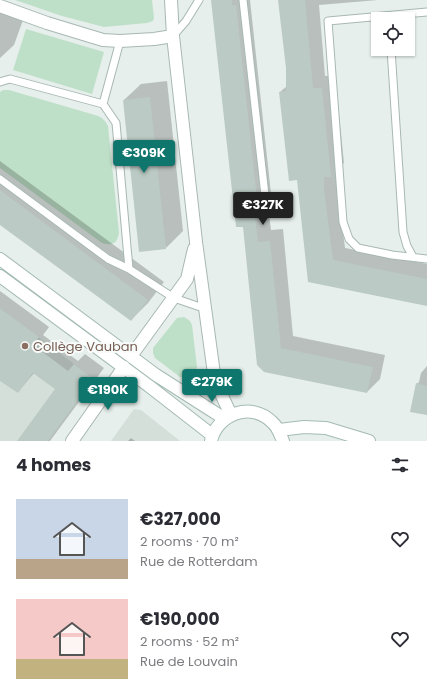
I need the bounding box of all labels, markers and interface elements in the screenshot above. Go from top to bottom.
map controls [371,12,415,56]
button: locate [371,12,415,56]
pin: €309K [116,140,172,174]
text: €309K [122,143,166,162]
pin: €327K [235,192,291,226]
text: €327K [242,195,284,214]
place label: Collège Vauban [33,337,138,356]
marker: Collège Vauban [20,341,30,351]
pin: €279K [184,369,240,403]
text: €279K [191,372,233,391]
pin: €190K [80,377,136,411]
text: €190K [88,380,128,399]
text: 4 homes [16,453,91,477]
icon: filters [389,454,411,476]
text: €327,000 [140,507,221,531]
icon: home [48,515,96,563]
icon: heart [389,528,411,550]
text: 2 rooms · 70 m² [140,532,239,551]
text: Rue de Rotterdam [140,552,258,571]
text: €190,000 [140,607,220,631]
icon: home [48,615,96,663]
icon: heart [389,628,411,650]
text: 2 rooms · 52 m² [140,632,239,651]
text: Rue de Louvain [140,652,238,671]

